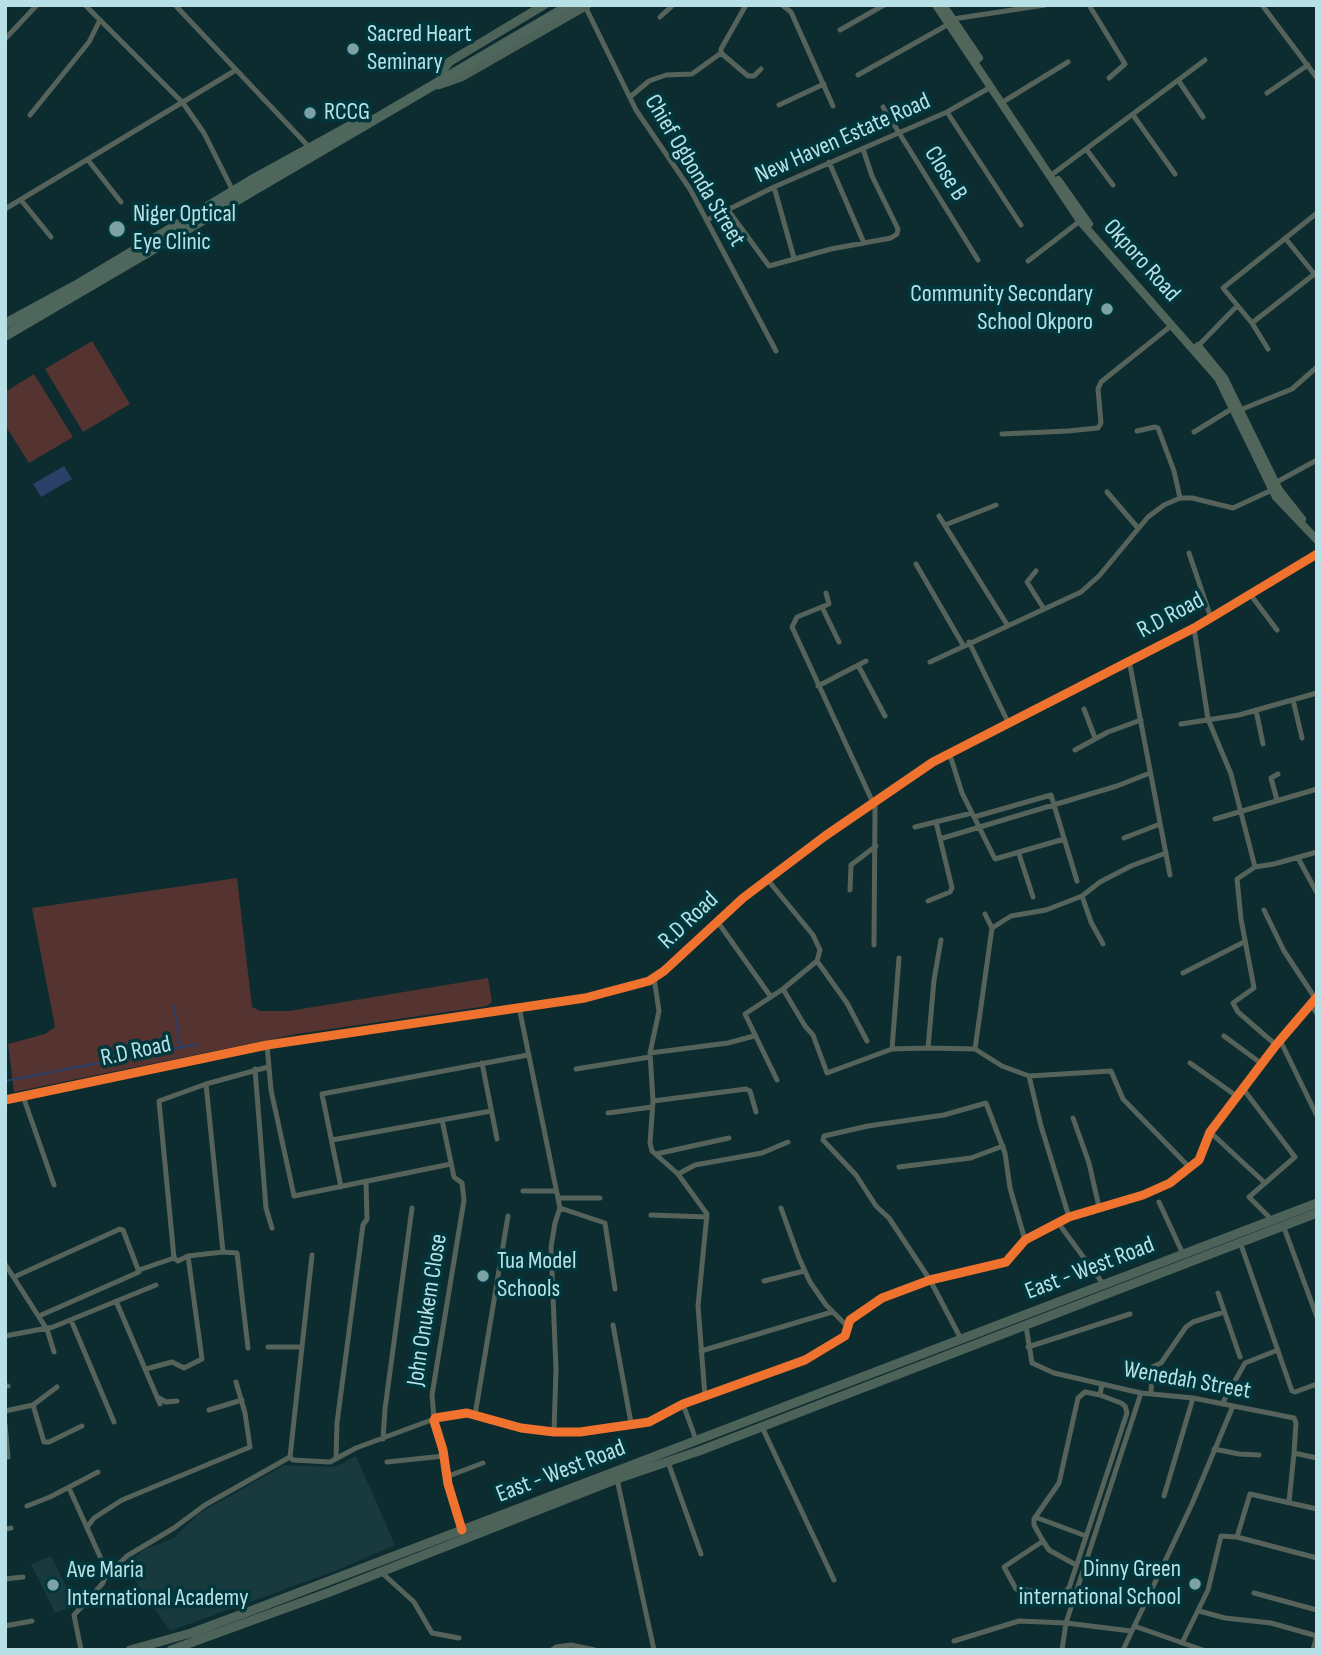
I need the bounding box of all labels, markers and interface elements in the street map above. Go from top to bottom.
place label: Sacred Heart Seminary [367,21,471,77]
marker: Sacred Heart Seminary [345,41,361,57]
street label: New Haven Estate Road [751,87,935,191]
street label: Chief Ogbonda Street [637,90,751,252]
place label: RCCG [324,99,370,127]
marker: RCCG [302,105,318,121]
street label: Close B [917,141,973,207]
place label: Niger Optical Eye Clinic [133,201,236,257]
street label: Okporo Road [1096,214,1186,308]
marker: Niger Optical Eye Clinic [107,219,127,239]
place label: Community Secondary School Okporo [910,281,1093,337]
marker: Community Secondary School Okporo [1099,301,1115,317]
street label: R.D Road [1133,587,1209,645]
street label: R.D Road [653,886,725,956]
street label: R.D Road [98,1031,174,1073]
street label: East - West Road [1021,1231,1159,1307]
street label: John Onukem Close [402,1232,454,1388]
place label: Tua Model Schools [497,1248,576,1304]
marker: Tua Model Schools [475,1268,491,1284]
street label: Wenedah Street [1121,1356,1253,1406]
street label: East - West Road [492,1434,630,1510]
place label: Dinny Green international School [1019,1556,1181,1612]
place label: Ave Maria International Academy [67,1557,248,1613]
marker: Dinny Green international School [1187,1576,1203,1592]
marker: Ave Maria International Academy [45,1577,61,1593]

